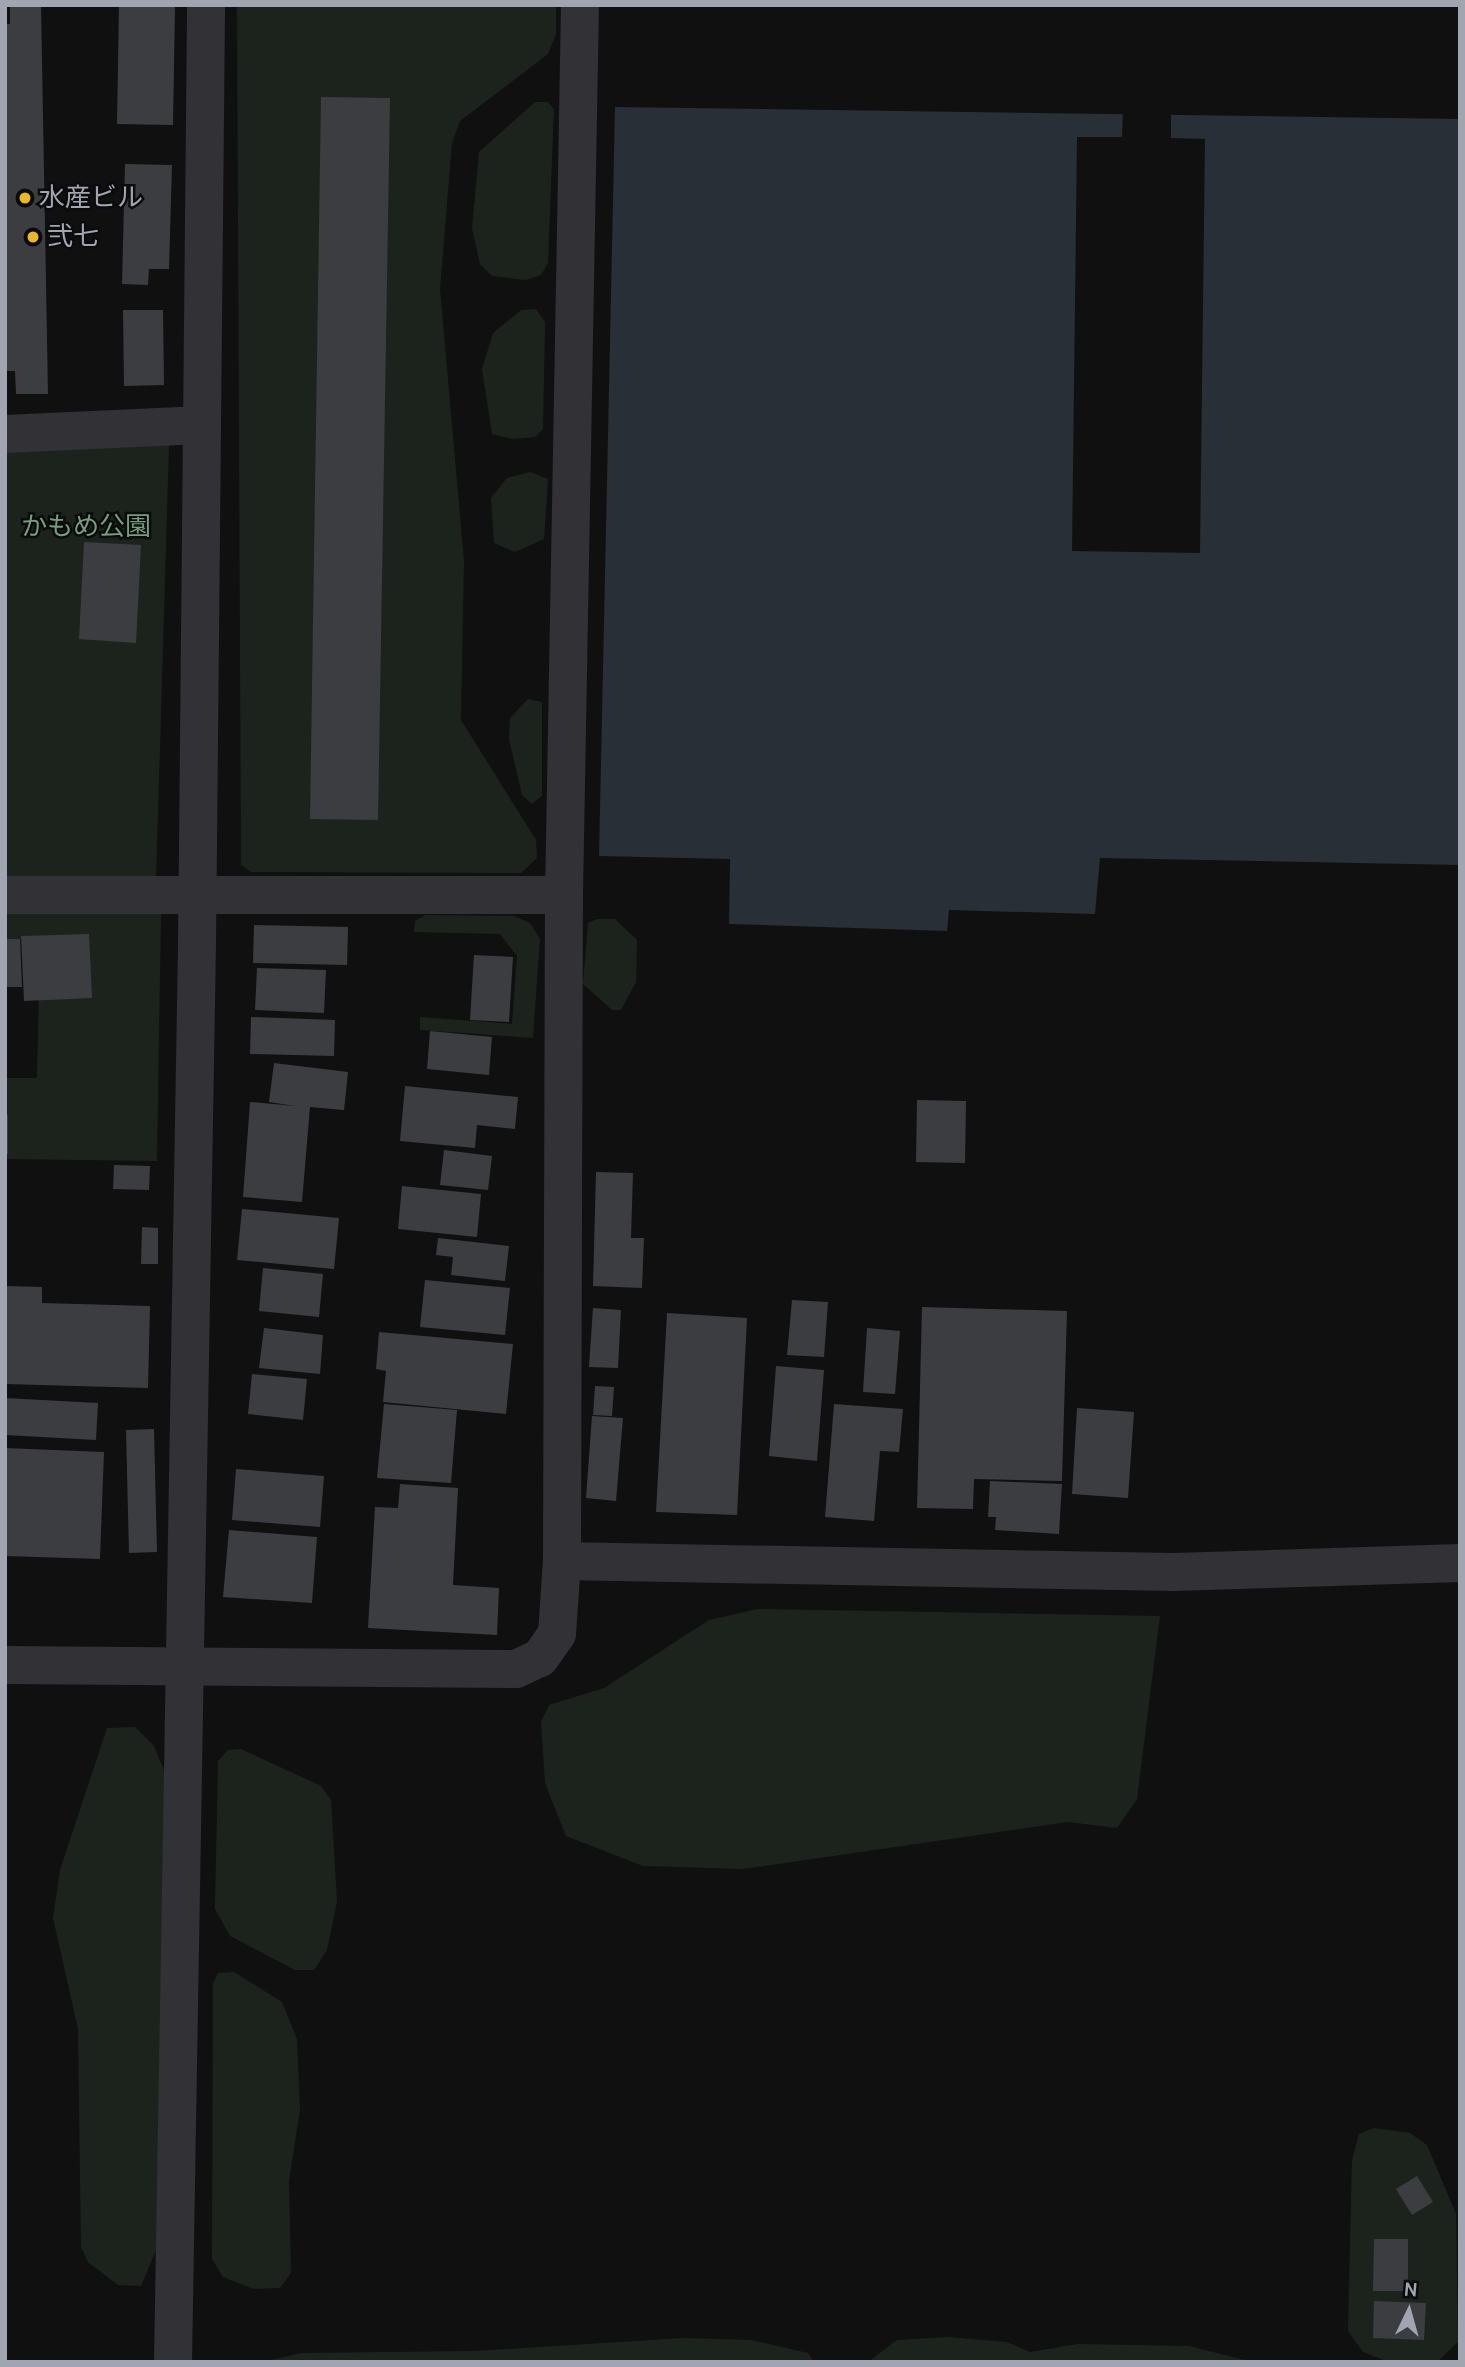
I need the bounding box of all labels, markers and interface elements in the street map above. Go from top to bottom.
place label: 水産ビル [39,182,143,214]
marker: 水産ビル [17,190,33,206]
place label: 弐七 [47,221,99,253]
marker: 弐七 [25,229,41,245]
park label: かもめ公園 [21,511,151,543]
north arrow [1374,2276,1444,2346]
text: N [1403,2278,1419,2302]

